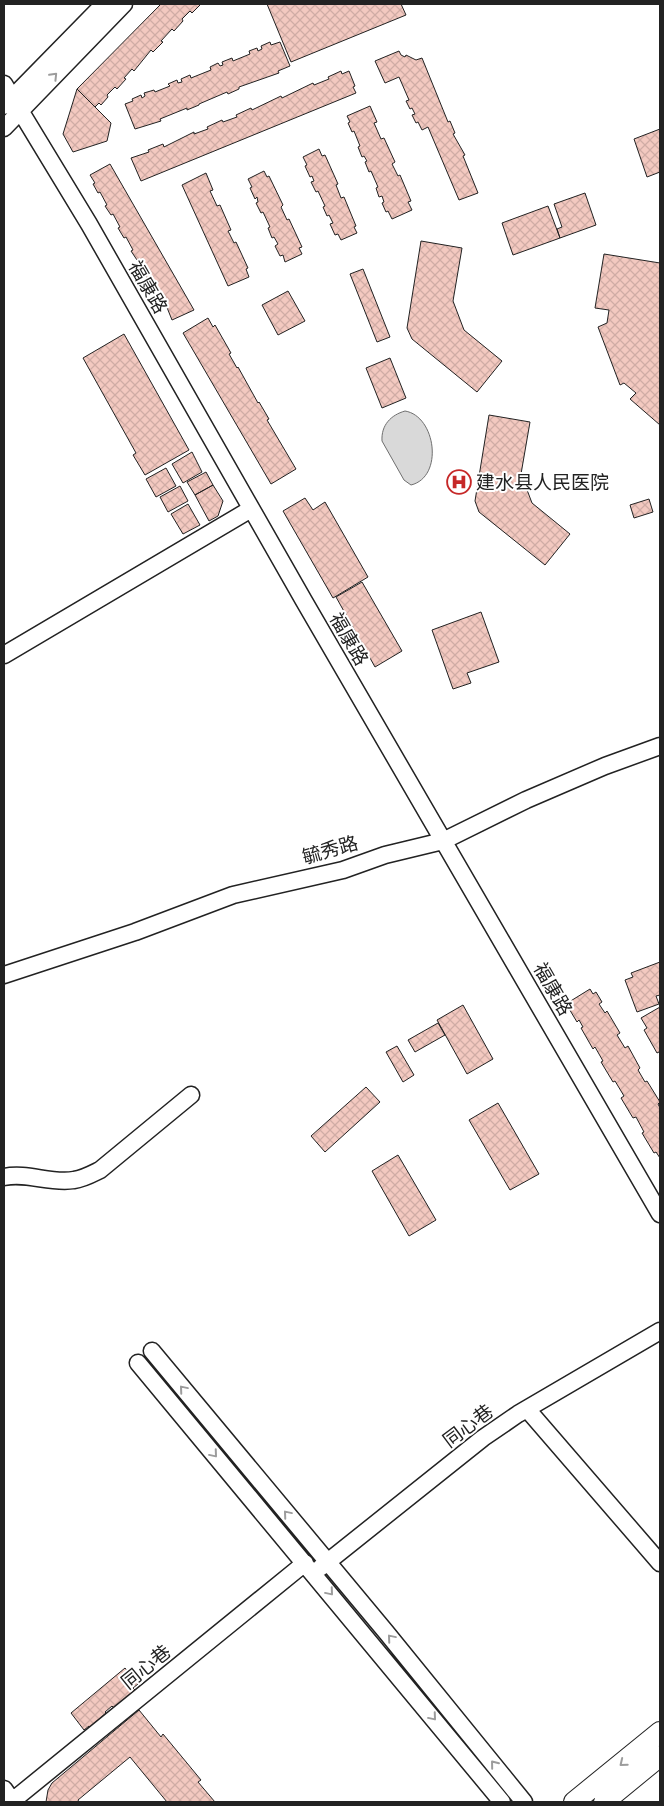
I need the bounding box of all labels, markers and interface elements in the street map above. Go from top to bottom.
one-way arrow [48,73,57,82]
street label: 福康路 [124,257,172,317]
hospital icon: 建水县人民医院 [446,469,472,495]
place label: 建水县人民医院 [476,471,609,494]
street label: 福康路 [325,609,373,669]
street label: 毓秀路 [299,831,361,869]
street label: 福康路 [529,959,577,1019]
one-way arrow [180,1385,189,1394]
street label: 同心巷 [438,1400,498,1452]
one-way arrow [209,1448,217,1457]
one-way arrow [284,1510,293,1519]
one-way arrow [324,1587,333,1596]
one-way arrow [388,1635,397,1644]
street label: 同心巷 [117,1640,175,1694]
one-way arrow [428,1712,437,1721]
one-way arrow [619,1757,628,1766]
one-way arrow [492,1761,500,1770]

